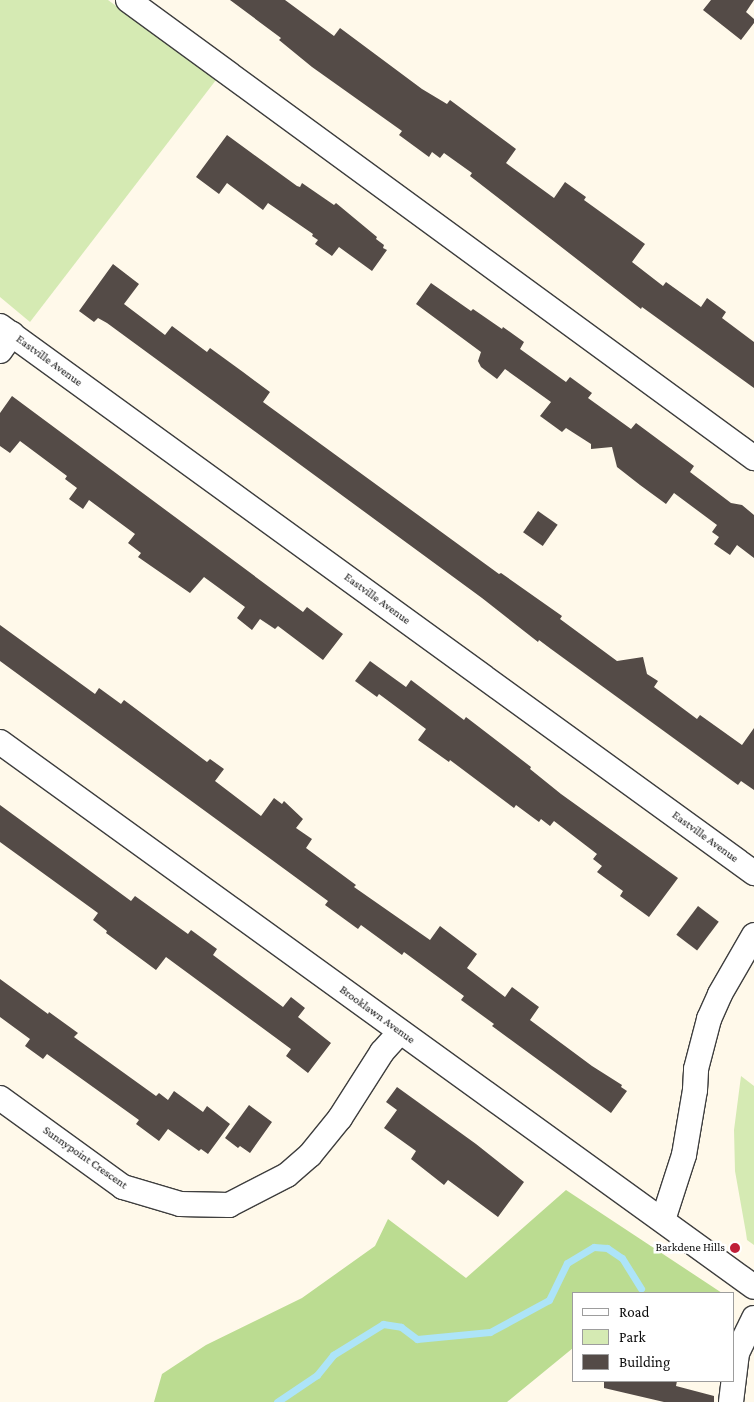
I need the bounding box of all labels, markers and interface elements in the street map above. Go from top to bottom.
street label: Eastville Avenue [13,332,85,390]
street label: Eastville Avenue [341,570,413,628]
street label: Eastville Avenue [669,808,741,866]
street label: Brooklawn Avenue [336,983,418,1047]
street label: Sunnypoint Crescent [40,1123,130,1193]
place label: Barkdene Hills [655,1241,725,1255]
marker: Barkdene Hills [729,1242,741,1254]
legend [572,1292,734,1382]
text: Road [619,1304,649,1320]
text: Park [619,1329,646,1345]
text: Building [619,1354,670,1370]

